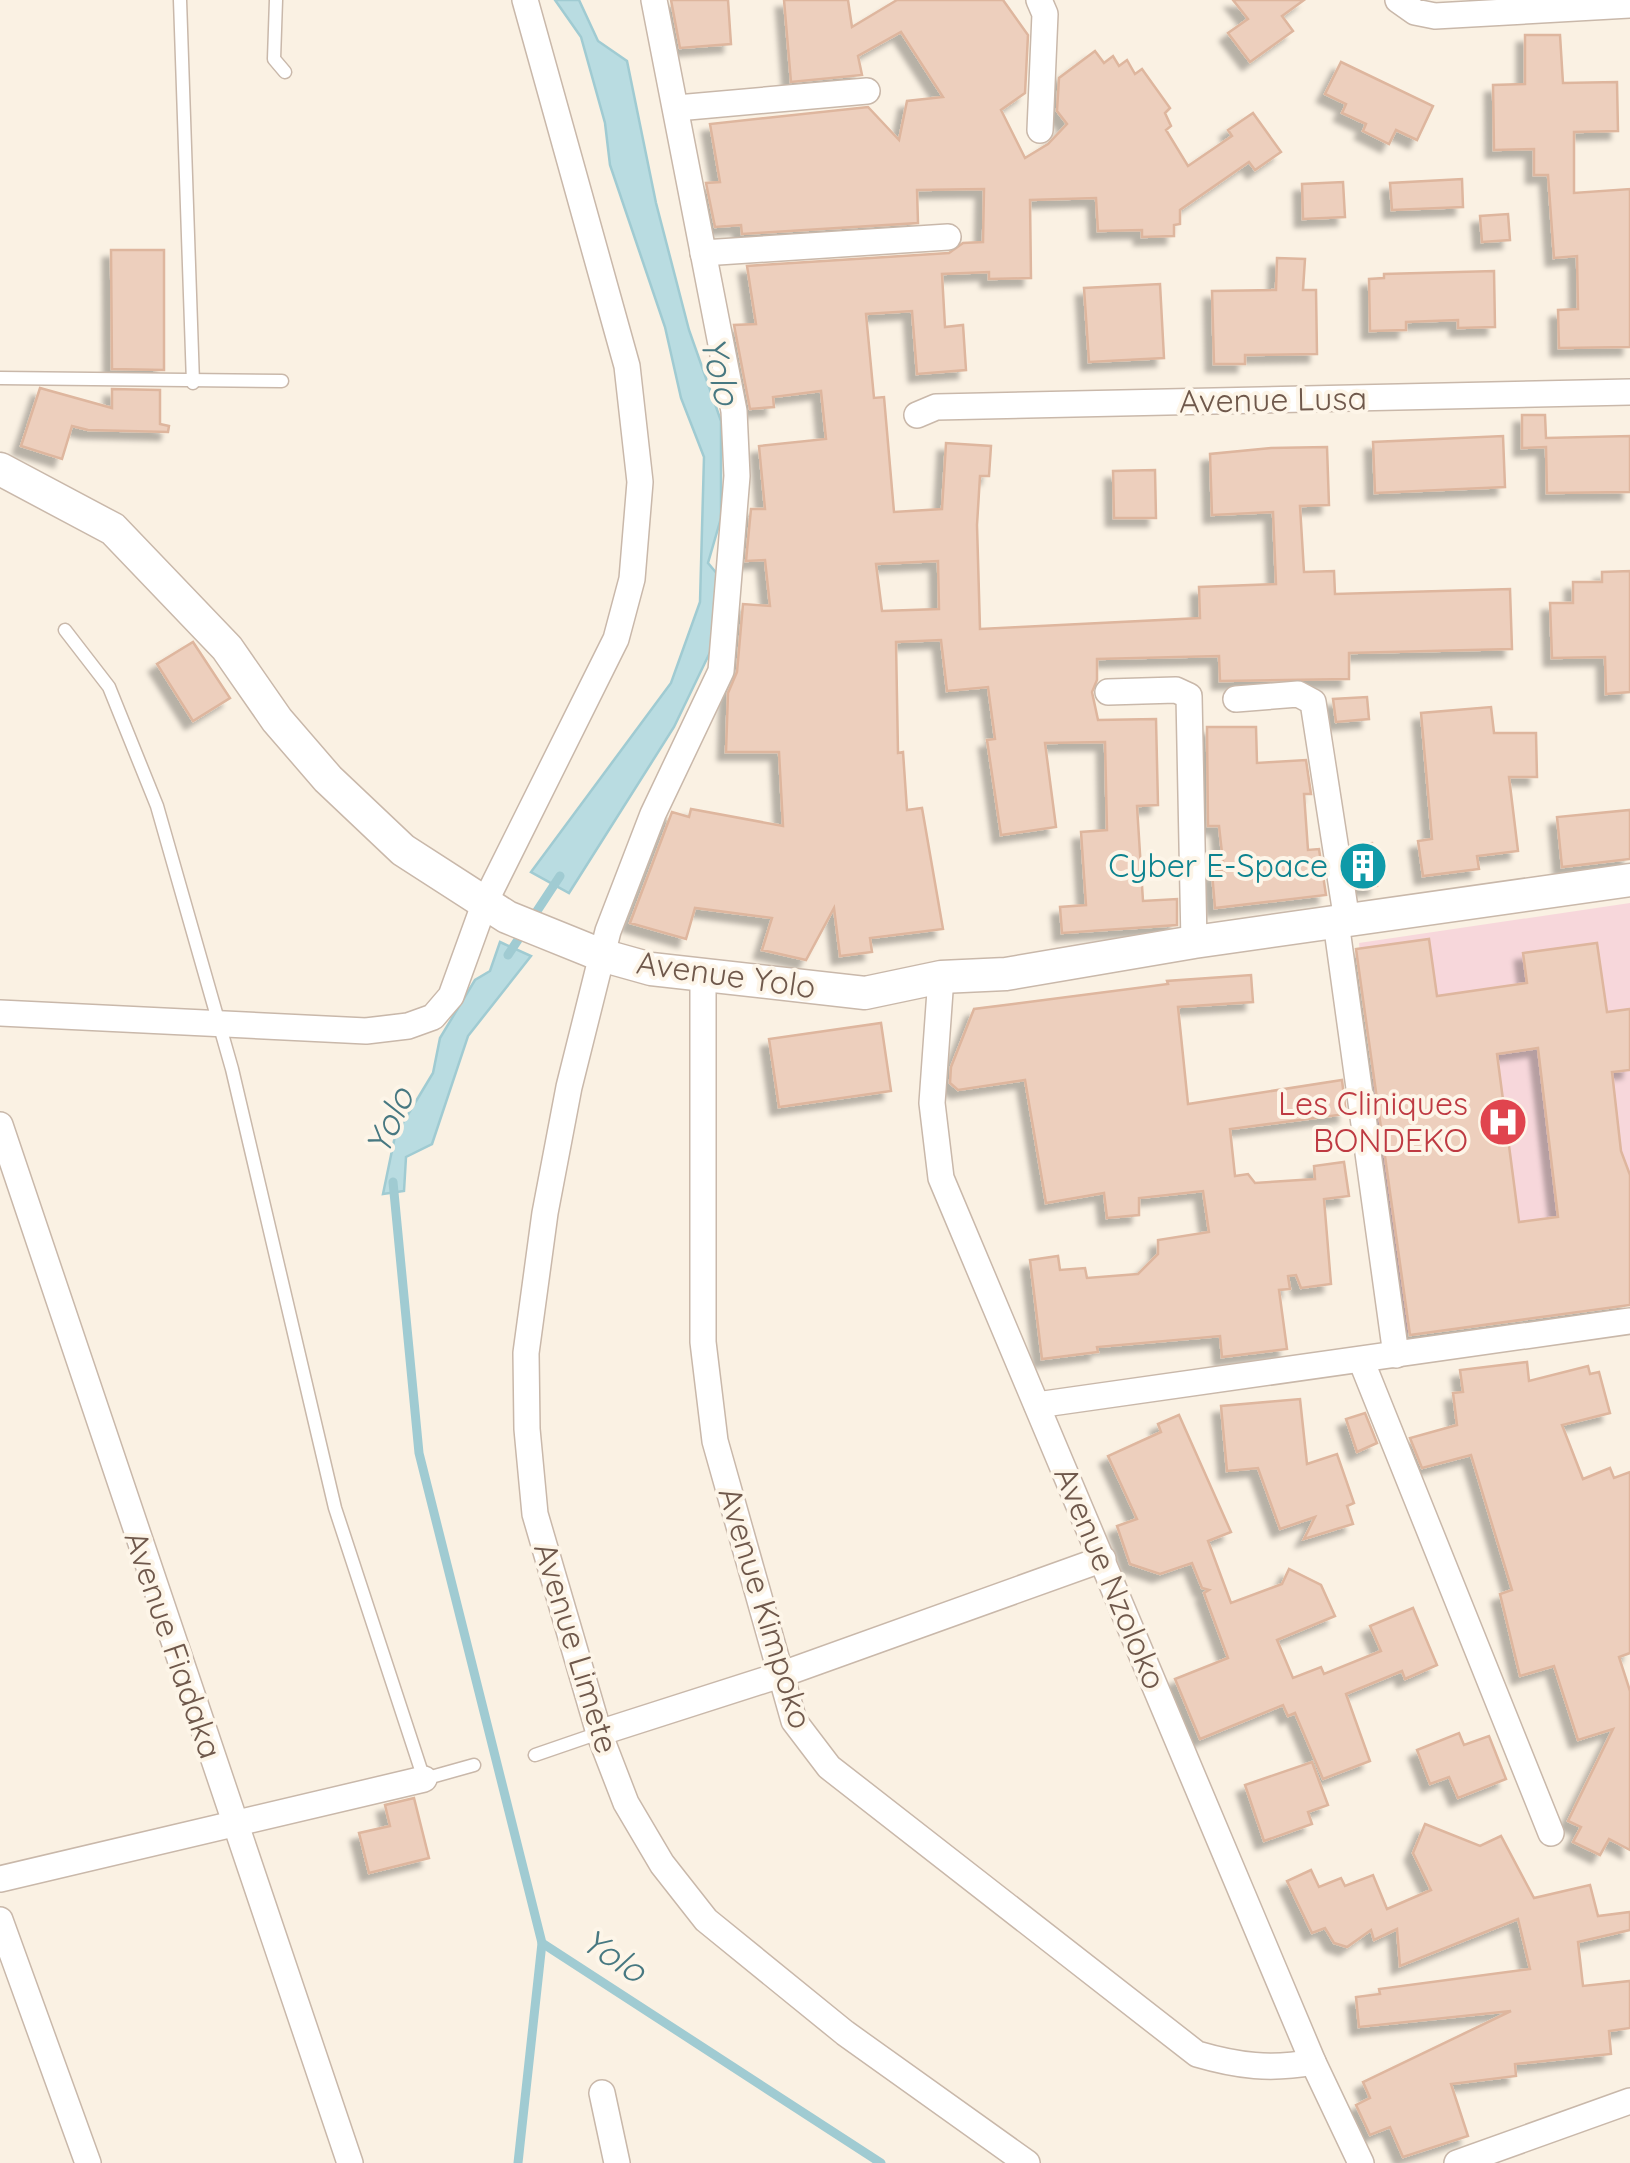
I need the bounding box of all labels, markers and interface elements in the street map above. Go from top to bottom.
water label: Yolo [691,332,751,411]
street label: Avenue Lusa [1179,377,1367,421]
building icon: Cyber E-Space [1337,840,1389,892]
place label: Cyber E-Space [1108,845,1328,885]
street label: Avenue Yolo [634,942,818,1006]
water label: Yolo [355,1079,424,1161]
place label: Les Cliniques BONDEKO [1278,1083,1468,1160]
hospital icon: Les Cliniques BONDEKO [1477,1096,1529,1148]
street label: Avenue Nzoloko [1046,1460,1176,1695]
street label: Avenue Kimpoko [710,1482,822,1733]
street label: Avenue Fiadaka [116,1526,232,1764]
street label: Avenue Limete [526,1538,628,1758]
water label: Yolo [574,1918,657,1993]

